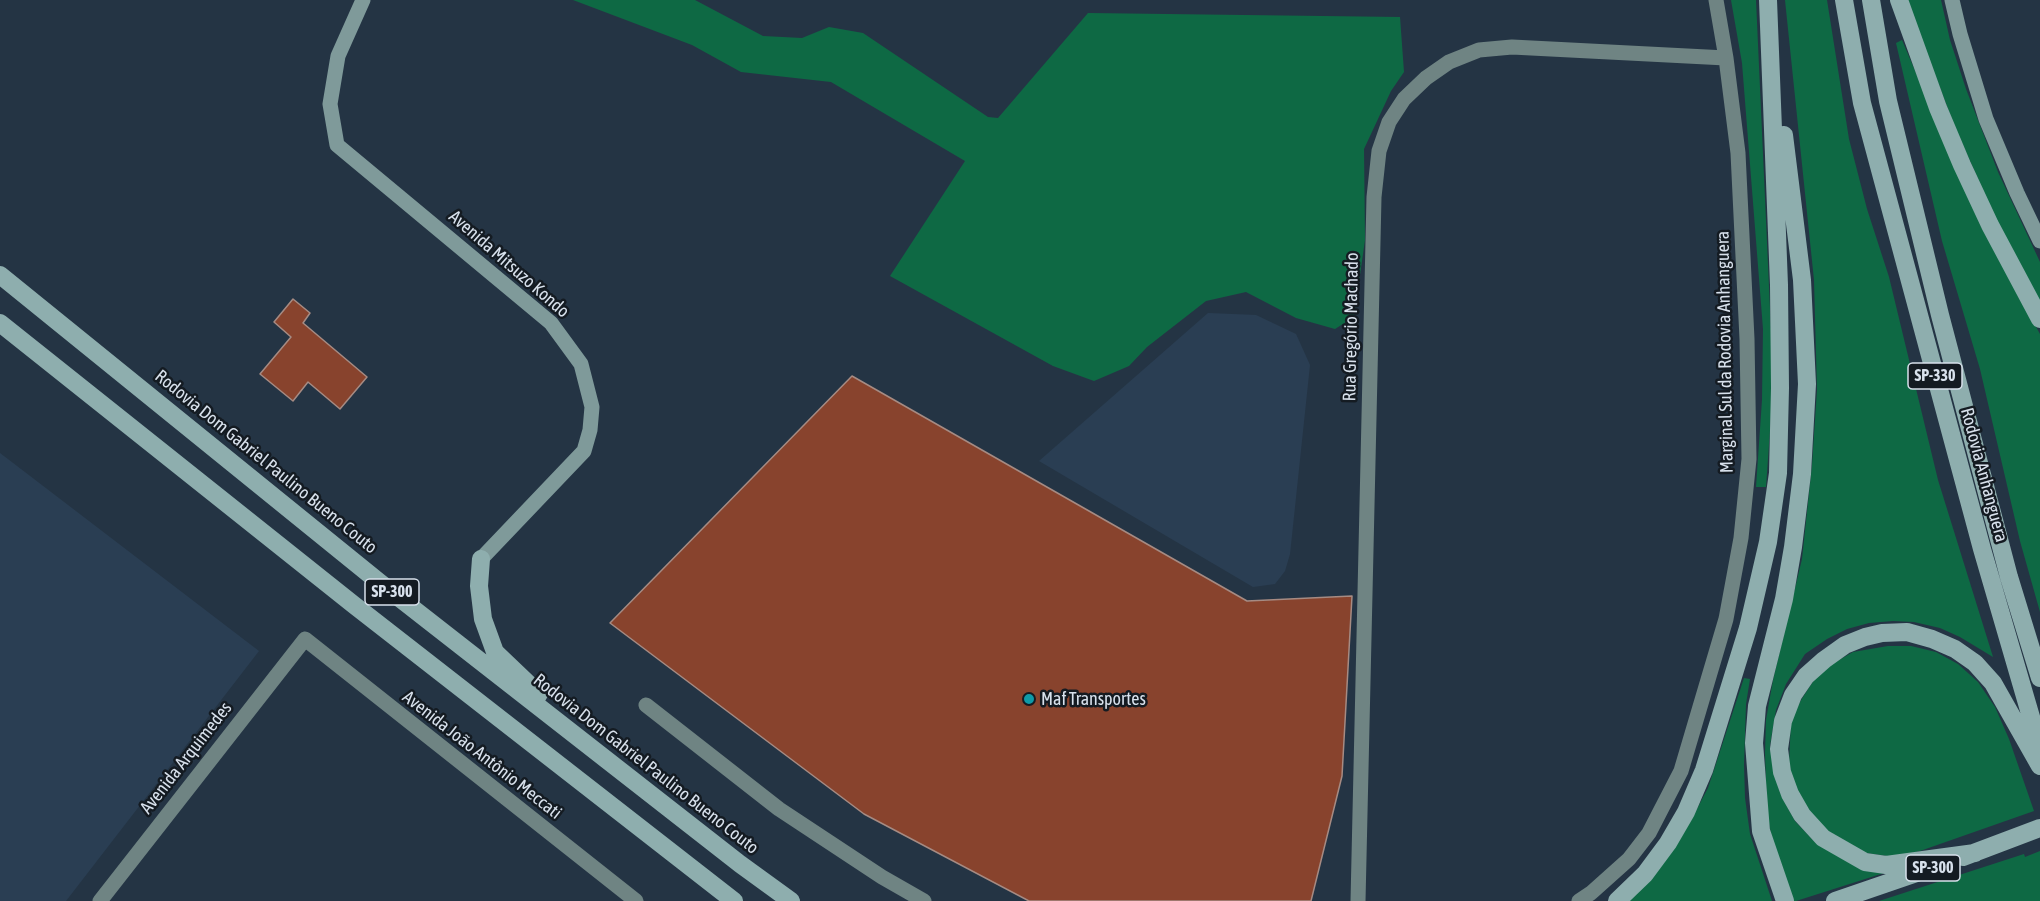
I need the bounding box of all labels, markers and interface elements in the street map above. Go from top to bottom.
street label: Avenida Mitsuzo Kondo [444,206,574,322]
street label: Marginal Sul da Rodovia Anhanguera [1712,231,1738,473]
street label: Rua Gregório Machado [1339,252,1363,402]
road number: SP-330 [1908,363,1962,389]
street label: Rodovia Dom Gabriel Paulino Bueno Couto [150,366,382,558]
street label: Rodovia Anhanguera [1956,406,2012,544]
road number: SP-300 [365,579,419,605]
street label: Rodovia Dom Gabriel Paulino Bueno Couto [529,669,763,859]
street label: Avenida João Antônio Meccati [398,686,566,824]
place label: Maf Transportes [1041,688,1146,710]
marker: Maf Transportes [1022,692,1036,706]
street label: Avenida Arquimedes [136,698,236,818]
road number: SP-300 [1906,855,1960,881]

